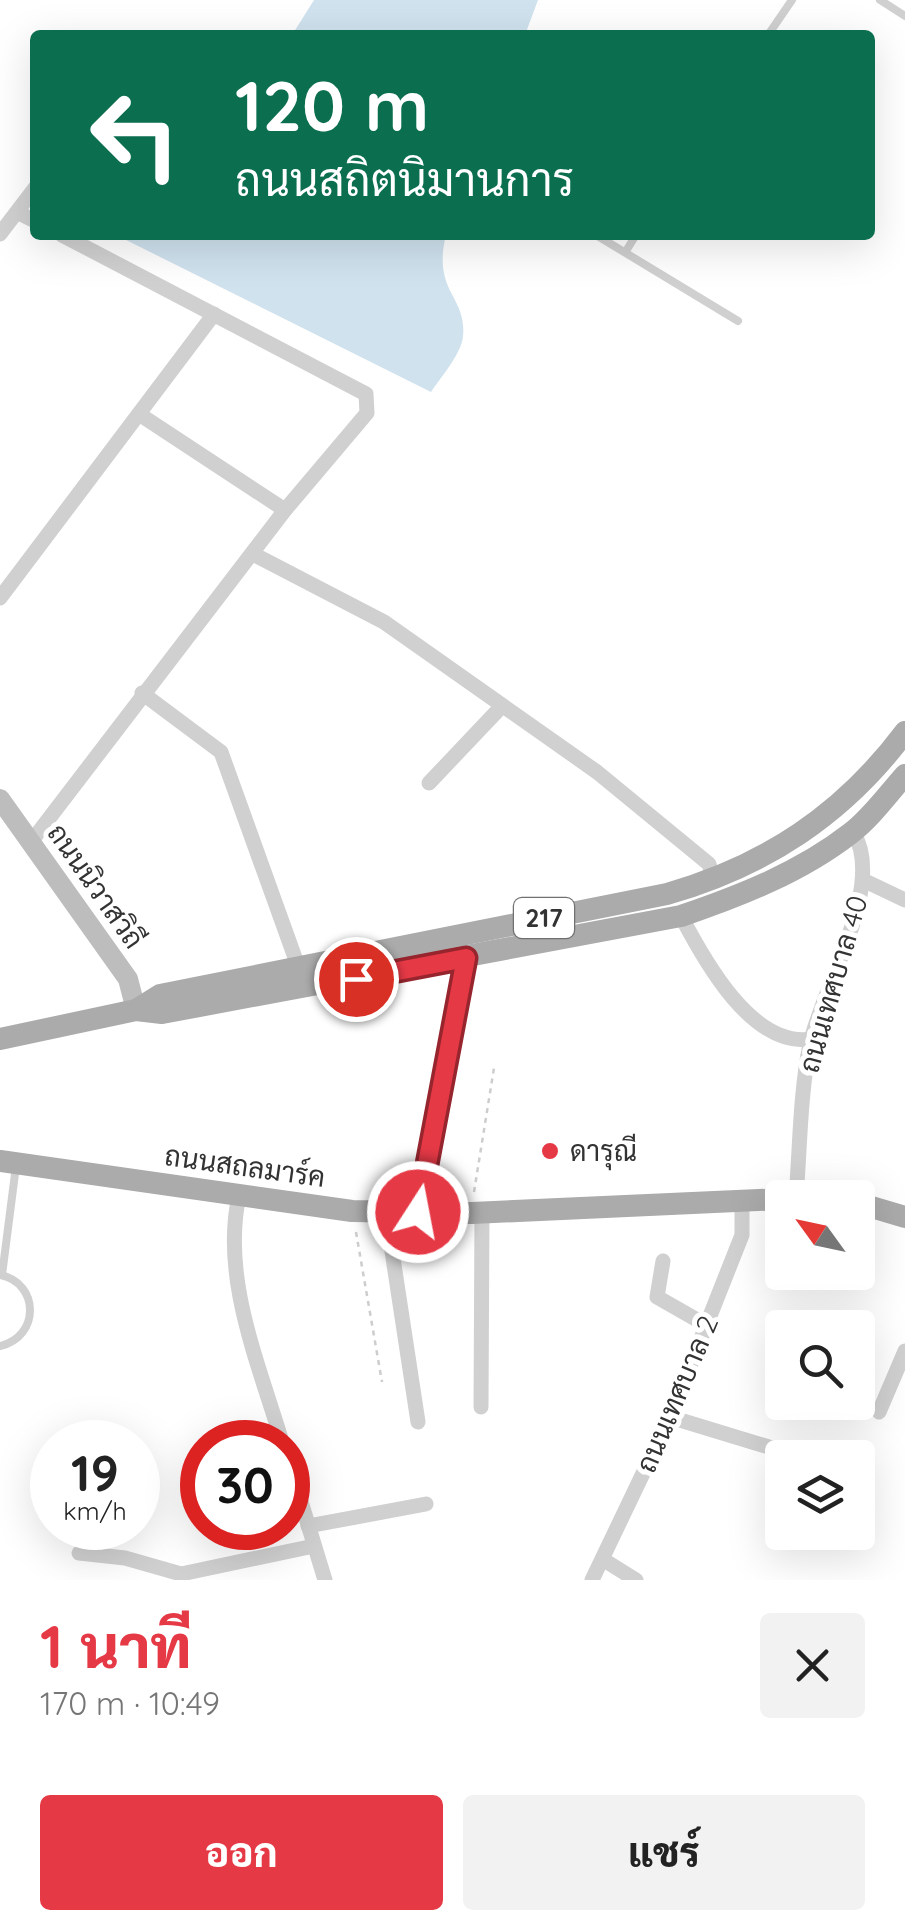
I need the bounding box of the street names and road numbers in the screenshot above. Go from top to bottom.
street label: ถนนนิวาสวิถี [41,816,152,955]
street label: ถนนเทศบาล 40 [791,891,875,1077]
road number: 217 [514,898,574,938]
street label: ถนนสถลมาร์ค [162,1136,328,1194]
street label: ถนนเทศบาล 2 [628,1310,725,1477]

